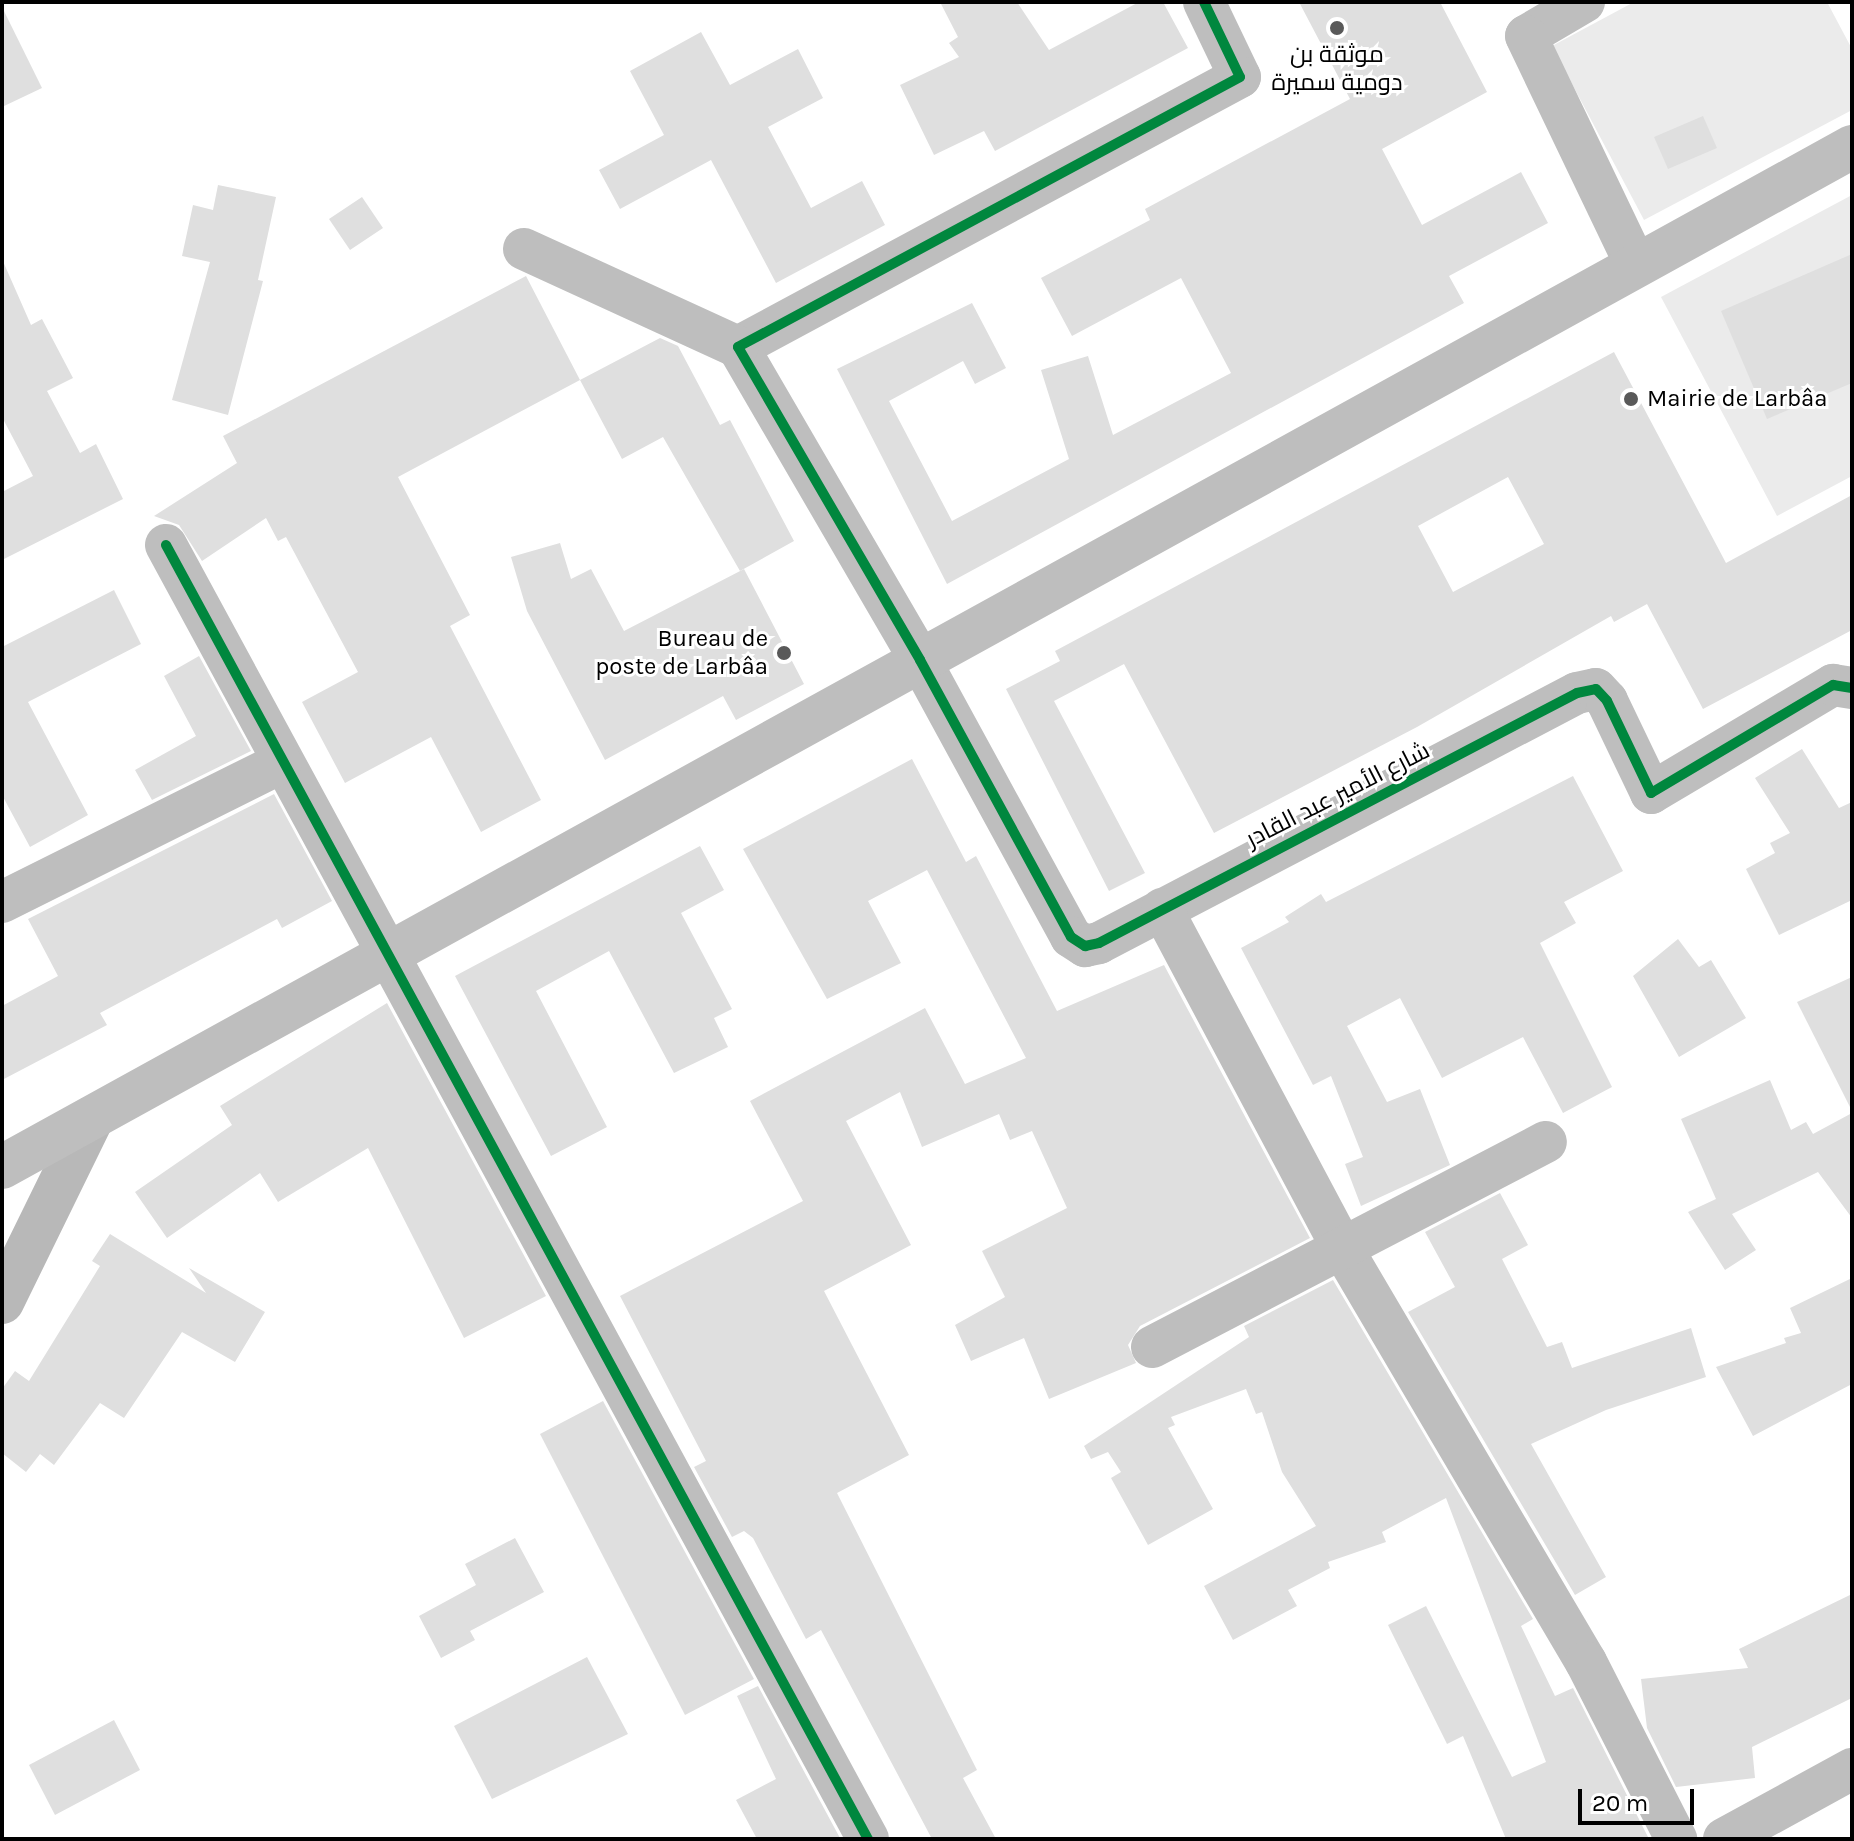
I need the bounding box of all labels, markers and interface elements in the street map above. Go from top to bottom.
marker: موثقة بن دومية سميرة [1328,19,1346,37]
place label: موثقة بن دومية سميرة [1271,41,1403,97]
place label: Mairie de Larbâa [1647,385,1828,413]
marker: Mairie de Larbâa [1622,390,1640,408]
place label: Bureau de poste de Larbâa [595,625,768,681]
marker: Bureau de poste de Larbâa [775,644,793,662]
street label: شارع الأمير عبد القادر [1241,736,1435,854]
scale bar [1582,1773,1698,1823]
text: 20 m [1592,1789,1648,1817]

